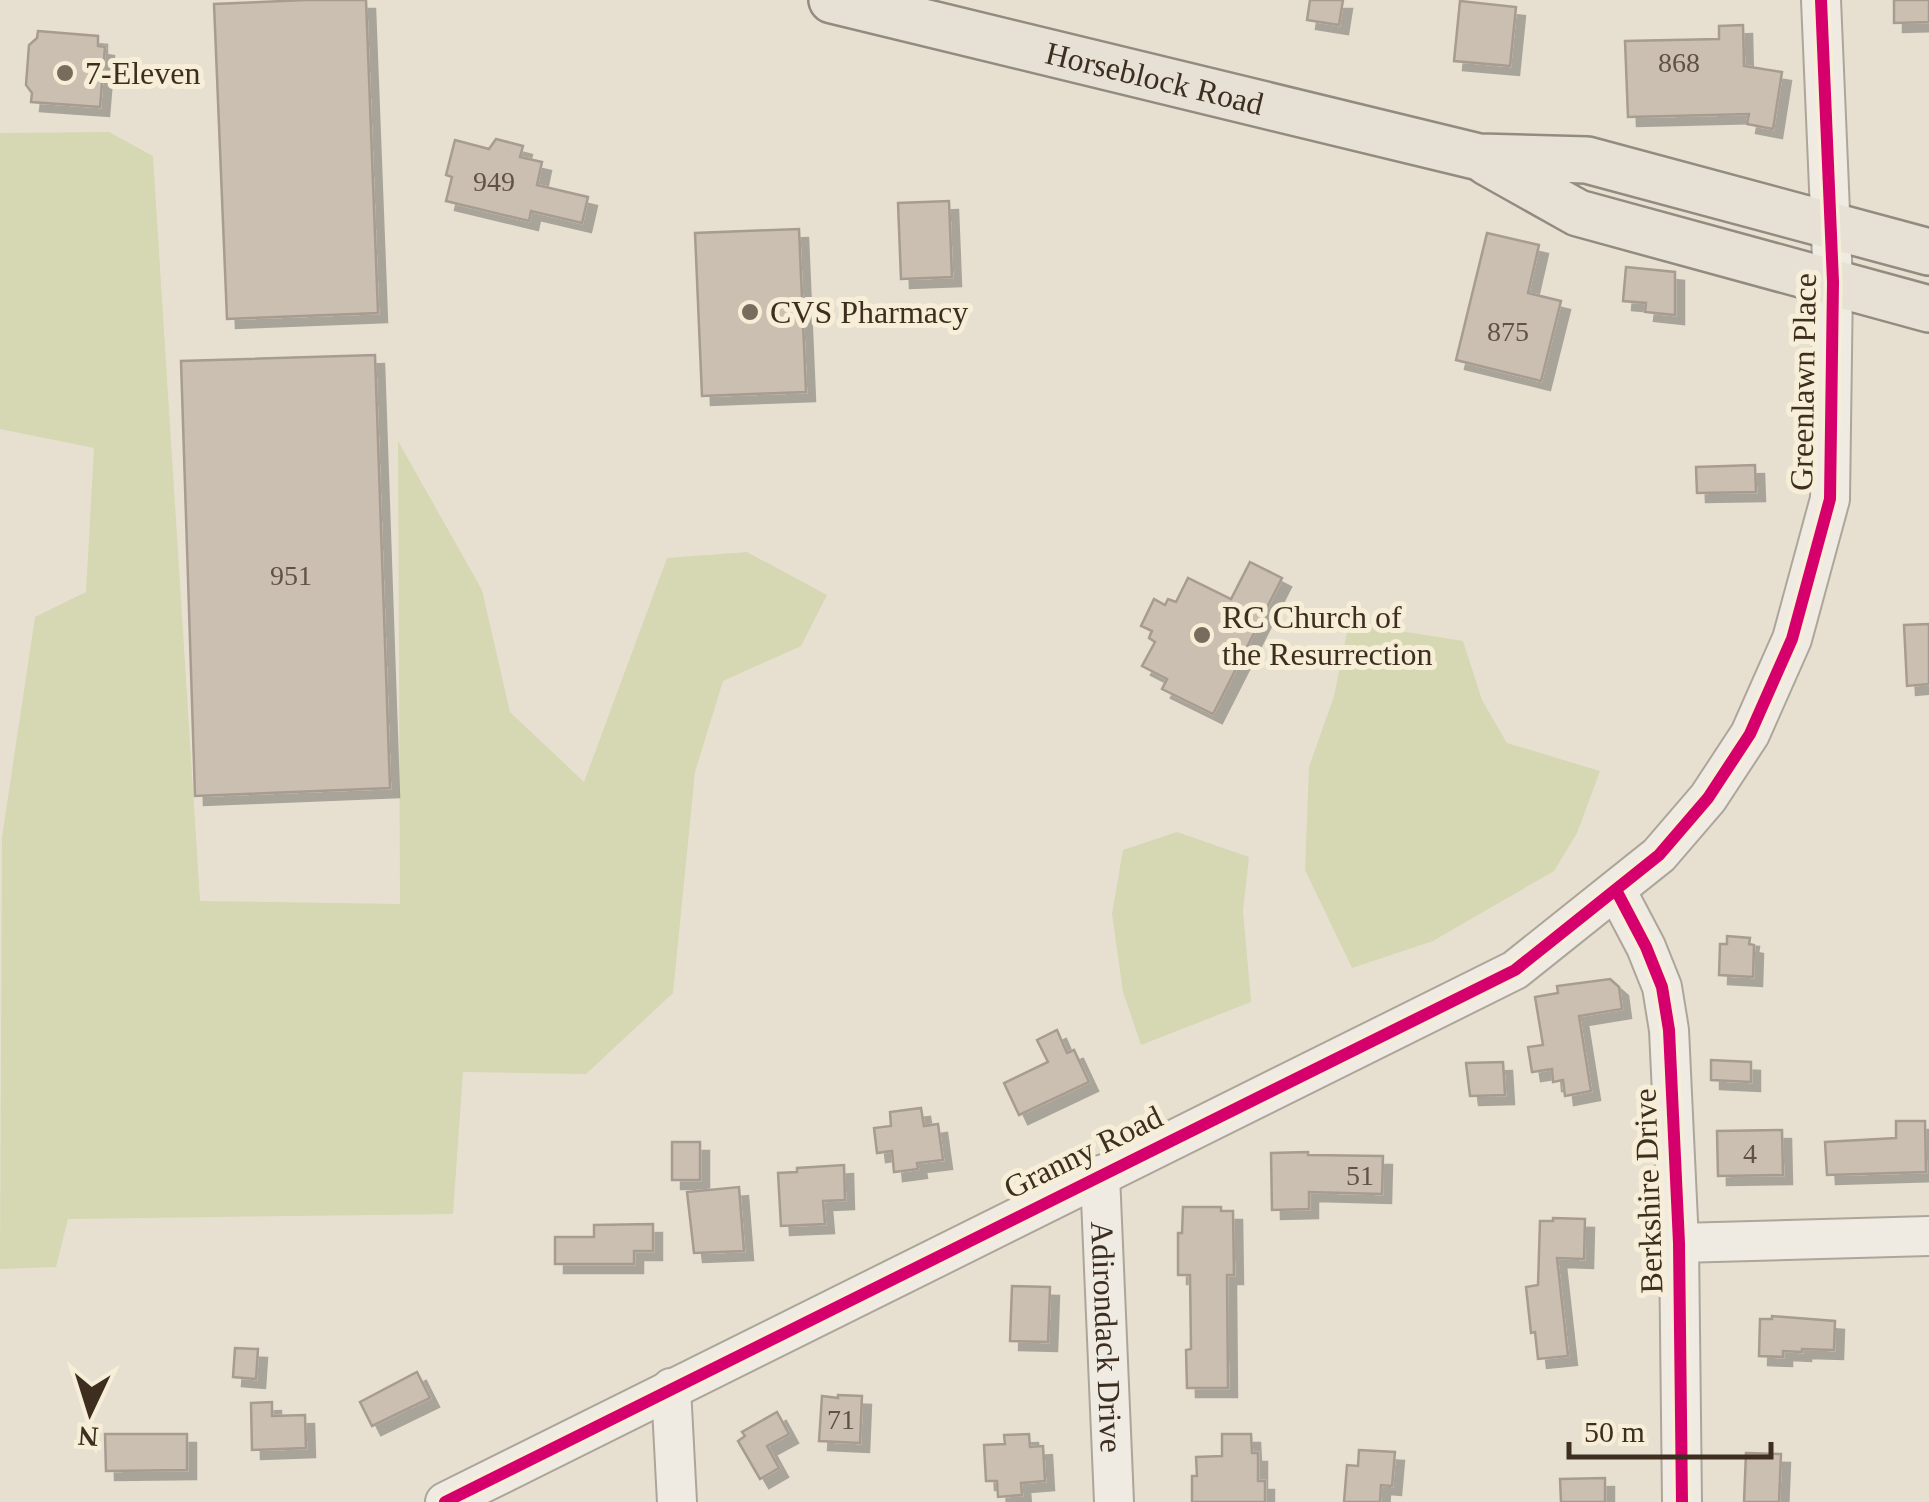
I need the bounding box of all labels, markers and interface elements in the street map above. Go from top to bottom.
street label: Horseblock Road [1042,34,1267,122]
house number: 868 [1658,47,1700,78]
place label: 7-Eleven [85,55,201,91]
marker: 7-Eleven [54,62,76,84]
house number: 949 [473,166,515,197]
street label: Greenlawn Place [1783,273,1823,491]
place label: CVS Pharmacy [770,294,968,330]
marker: CVS Pharmacy [739,301,761,323]
house number: 875 [1487,316,1529,347]
house number: 951 [270,560,312,591]
place label: RC Church of the Resurrection [1222,599,1433,672]
marker: RC Church of the Resurrection [1191,624,1213,646]
street label: Berkshire Drive [1626,1088,1670,1294]
street label: Granny Road [998,1098,1168,1206]
house number: 4 [1743,1138,1757,1169]
house number: 51 [1346,1160,1374,1191]
street label: Adirondack Drive [1084,1220,1130,1453]
north arrow [40,1362,140,1462]
scale bar [1569,1397,1772,1459]
house number: 71 [827,1404,855,1435]
text: 50 m [1584,1415,1645,1448]
text: N [77,1420,99,1453]

